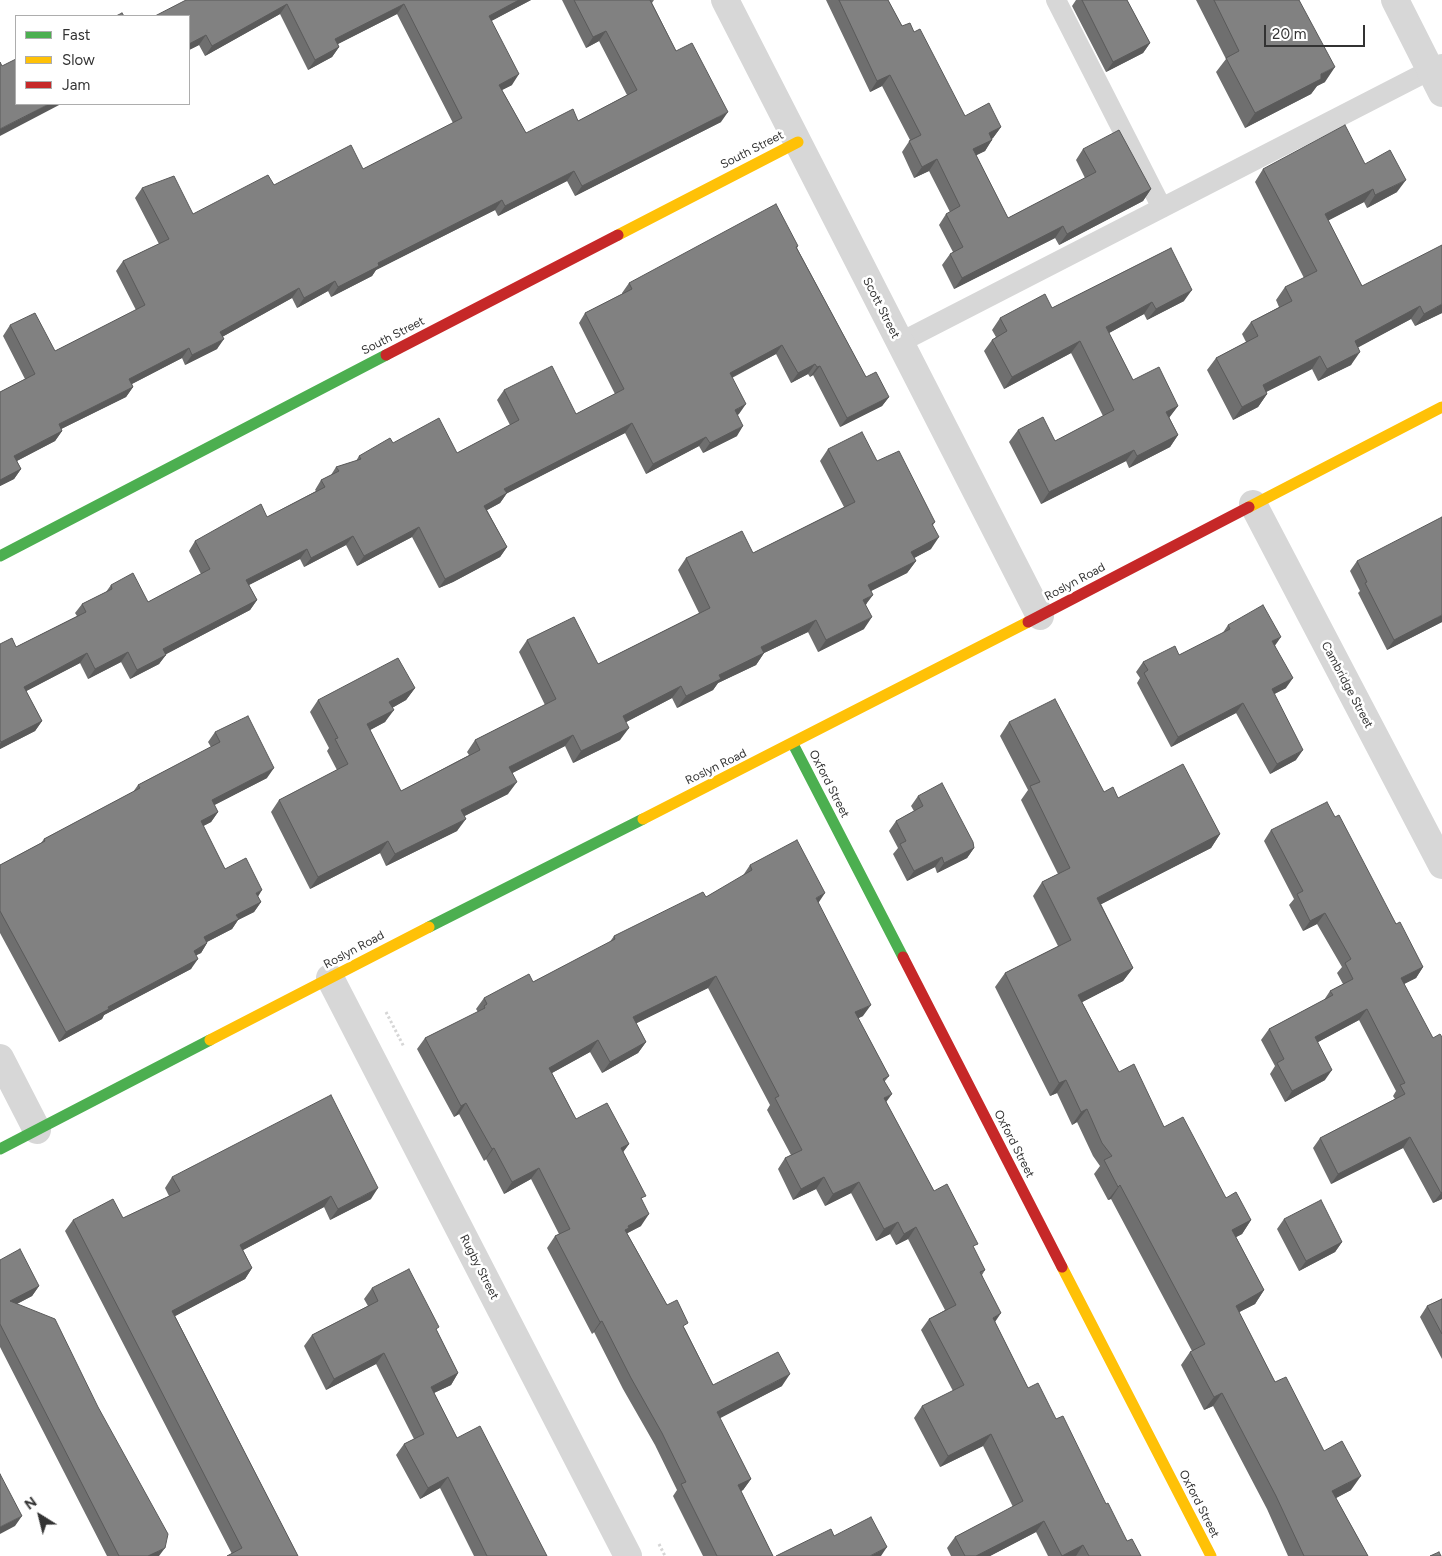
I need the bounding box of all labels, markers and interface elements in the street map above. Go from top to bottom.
legend [15,15,190,105]
scale bar [1267,15,1368,47]
text: 20 m [1272,25,1306,43]
text: Fast [62,26,90,44]
text: Slow [62,51,95,69]
text: Jam [62,76,90,94]
street label: South Street [718,128,786,172]
street label: Scott Street [859,275,903,341]
street label: South Street [359,314,427,358]
street label: Roslyn Road [1042,560,1108,604]
street label: Cambridge Street [1318,639,1376,731]
street label: Roslyn Road [683,746,749,788]
street label: Oxford Street [806,748,852,820]
street label: Roslyn Road [321,928,387,972]
street label: Oxford Street [991,1108,1037,1180]
street label: Rugby Street [456,1232,502,1302]
street label: Oxford Street [1176,1468,1222,1540]
north arrow [15,1491,65,1541]
text: N [22,1493,40,1514]

